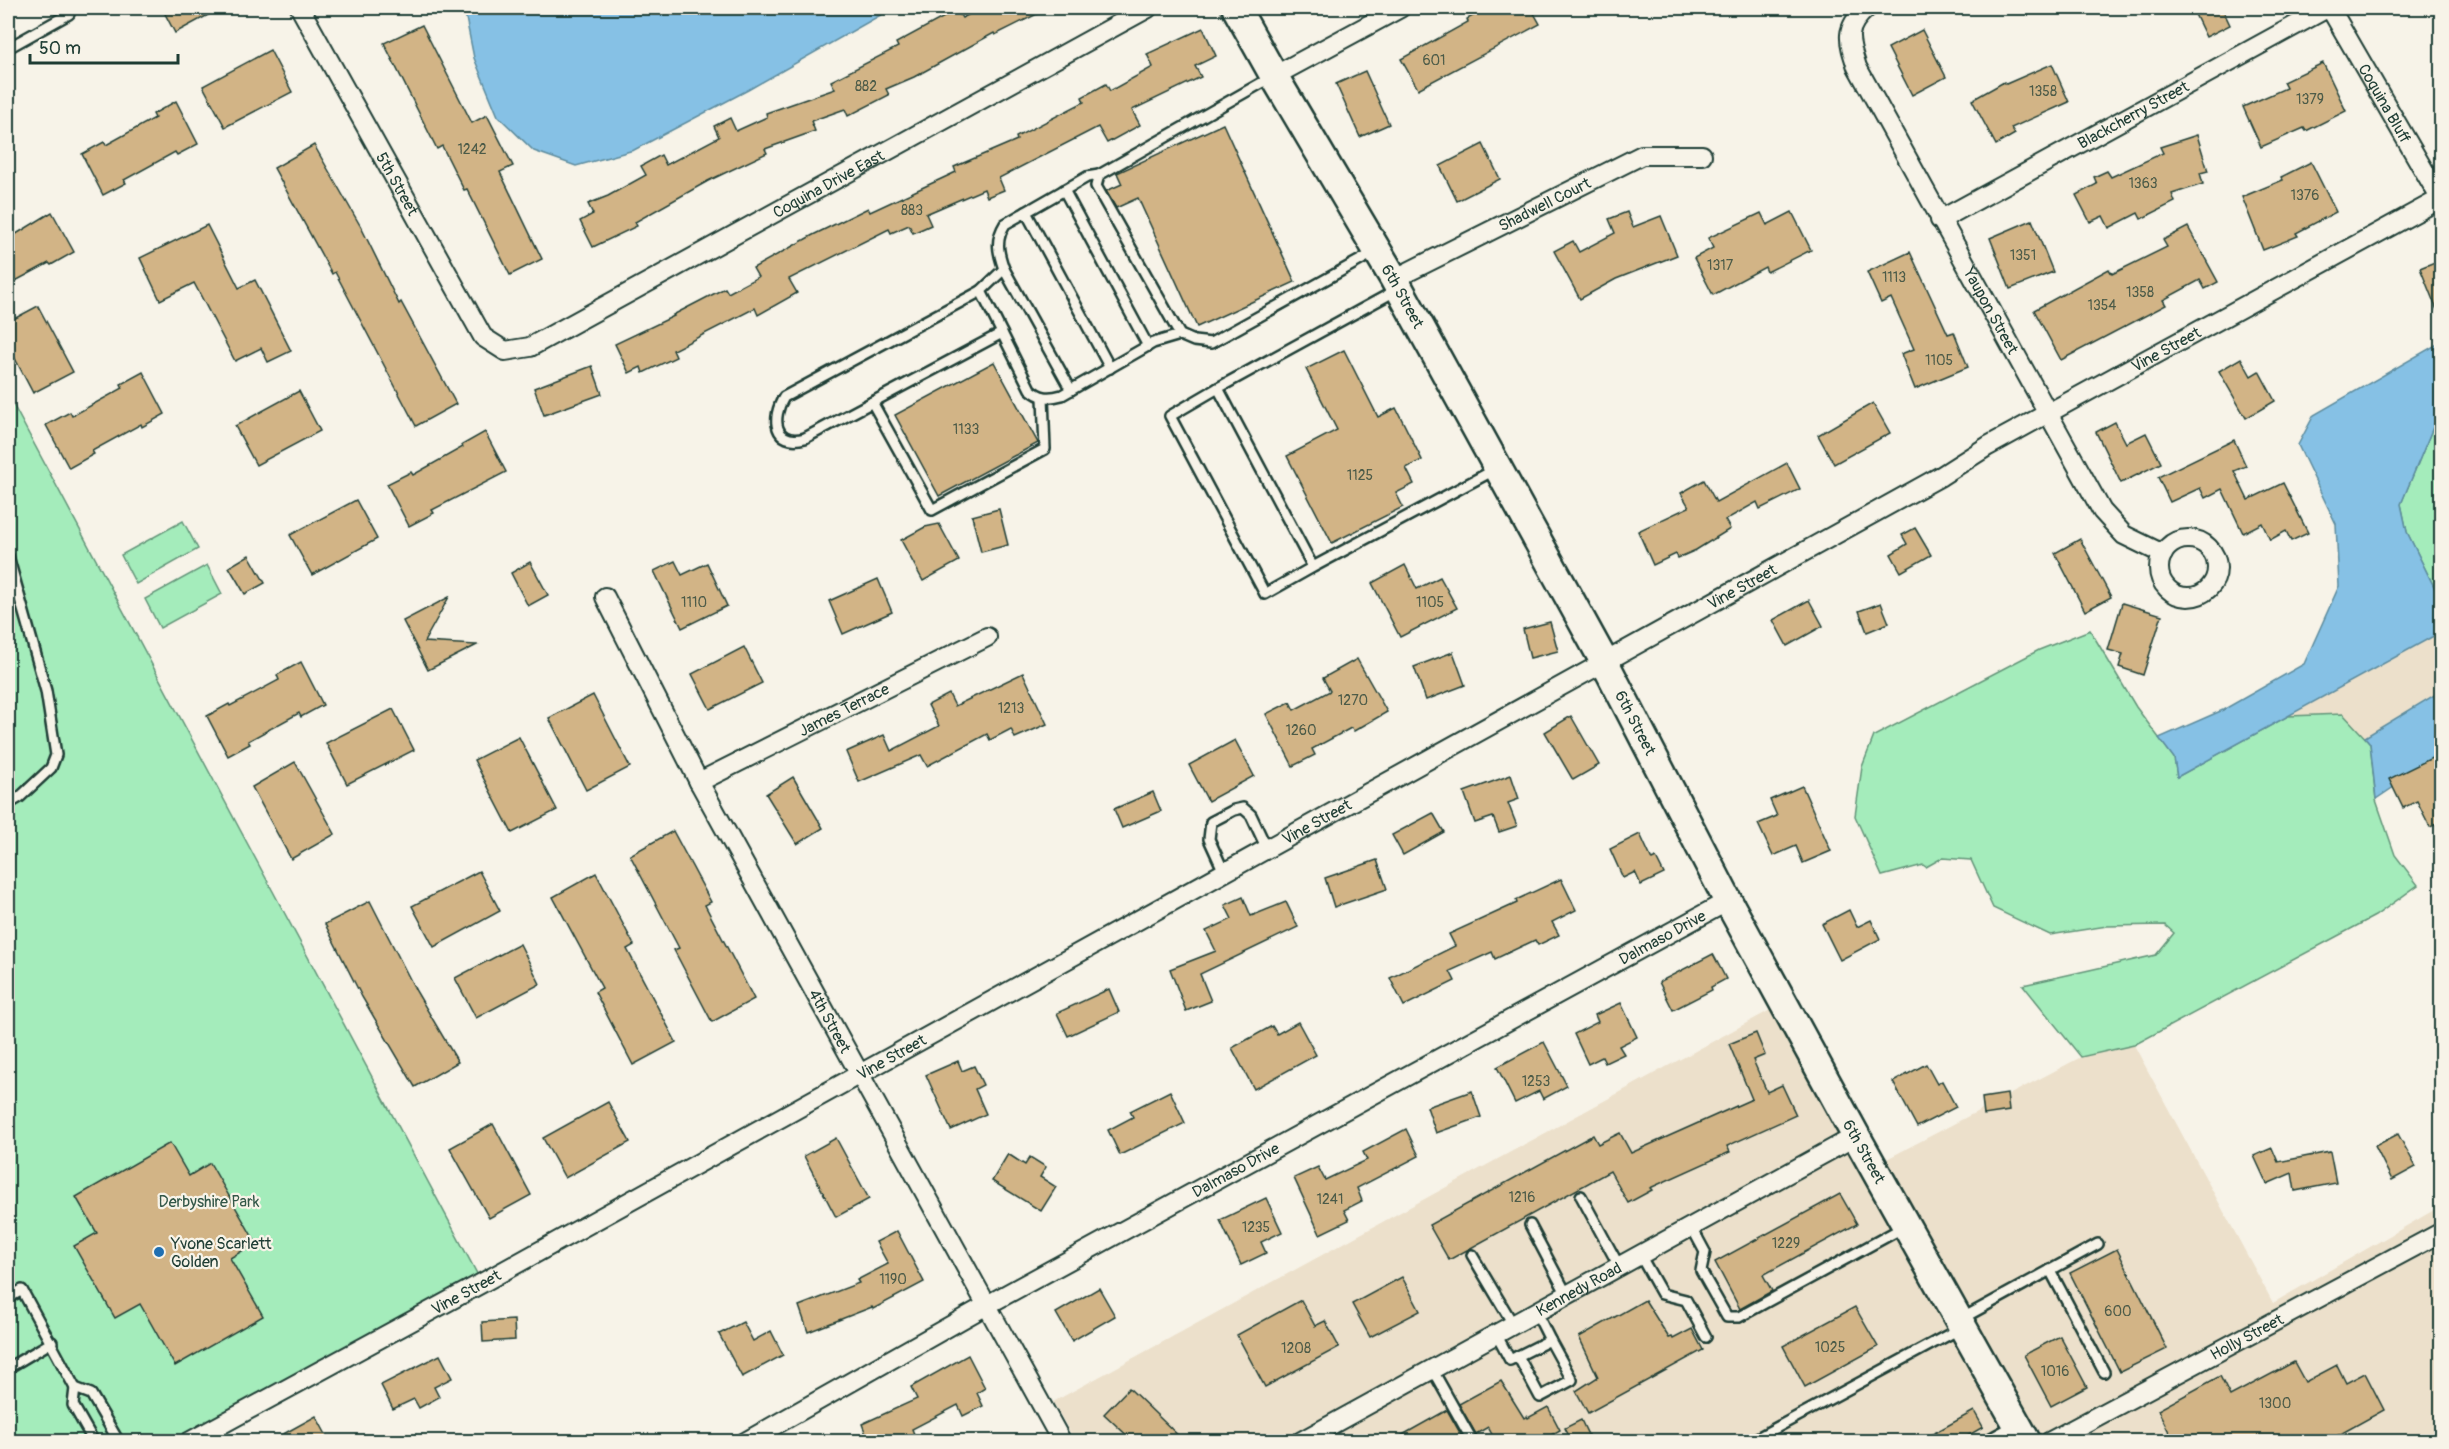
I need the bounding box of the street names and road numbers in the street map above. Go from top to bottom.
street label: Coquina Bluff [2354,61,2415,147]
street label: Blackcherry Street [2074,76,2193,154]
street label: Coquina Drive East [770,145,888,223]
street label: 5th Street [371,149,423,220]
street label: Shadwell Court [1495,173,1595,236]
street label: 6th Street [1376,261,1428,332]
street label: Yaupon Street [1958,264,2023,358]
street label: Vine Street [2128,322,2205,377]
street label: Vine Street [1704,560,1781,614]
street label: James Terrace [796,679,893,741]
street label: 6th Street [1610,687,1660,759]
street label: Vine Street [1279,795,1356,849]
street label: Dalmaso Drive [1615,906,1710,970]
street label: 4th Street [804,986,855,1057]
street label: Vine Street [854,1030,930,1085]
street label: 6th Street [1838,1116,1890,1188]
street label: Dalmaso Drive [1189,1139,1283,1202]
street label: Kennedy Road [1533,1258,1625,1321]
street label: Vine Street [428,1265,505,1320]
street label: Holly Street [2207,1309,2288,1365]

